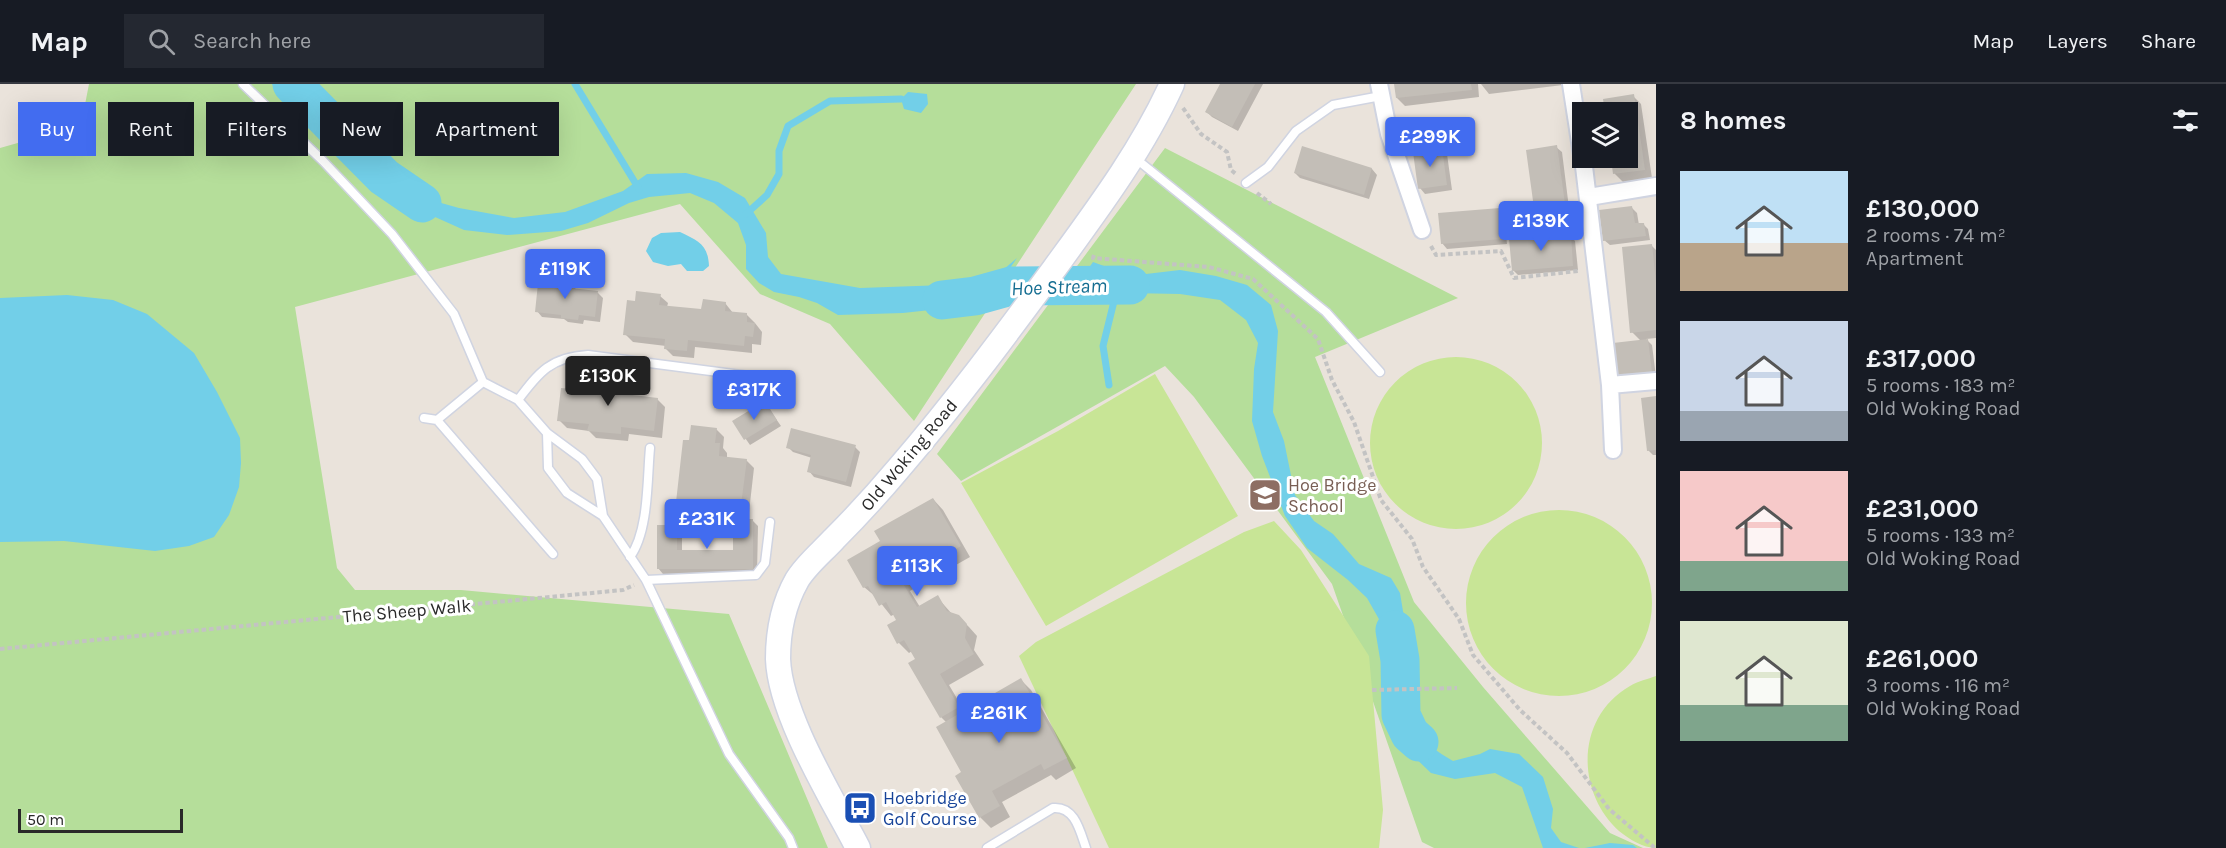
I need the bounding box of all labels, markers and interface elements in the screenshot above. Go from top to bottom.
search box [124,14,544,68]
text: Map [30,25,88,58]
icon: search [145,25,178,58]
text: Search here [193,28,311,54]
text: Map [1972,29,2014,53]
text: Layers [2047,29,2108,53]
text: Share [2141,29,2196,53]
chip: Buy [18,102,96,156]
chip: Rent [108,102,194,156]
chip: Filters [206,102,308,156]
chip: New [320,102,403,156]
chip: Apartment [415,102,559,156]
map controls [1572,102,1638,168]
button: layers [1572,102,1638,168]
icon: filters [2169,104,2202,137]
text: 8 homes [1680,105,1786,136]
pin: £299K [1388,117,1472,168]
text: £299K [1399,125,1461,148]
text: £130,000 [1866,193,1979,224]
icon: home [1728,195,1800,267]
pin: £139K [1499,201,1583,252]
text: £139K [1513,209,1569,232]
text: 2 rooms · 74 m² [1866,224,2006,247]
text: Apartment [1866,247,1964,270]
pin: £119K [523,249,607,300]
text: £119K [539,257,591,280]
water label: Hoe Stream [1011,274,1107,300]
text: £317,000 [1866,343,1976,374]
icon: home [1728,345,1800,417]
pin: £130K [566,356,650,407]
text: £130K [579,364,637,387]
pin: £317K [712,370,796,421]
text: 5 rooms · 183 m² [1866,374,2016,397]
text: £317K [727,378,781,401]
street label: Old Woking Road [856,395,962,515]
text: Old Woking Road [1866,397,2021,420]
place label: Hoe Bridge School [1288,474,1377,517]
school or university icon: Hoe Bridge School [1247,477,1283,513]
text: £231,000 [1866,493,1979,524]
icon: home [1728,495,1800,567]
pin: £231K [665,499,749,550]
text: £231K [679,507,735,530]
text: 5 rooms · 133 m² [1866,524,2015,547]
pin: £113K [875,546,959,597]
text: Old Woking Road [1866,547,2021,570]
text: £113K [891,554,943,577]
street label: The Sheep Walk [342,594,472,628]
text: £261,000 [1866,643,1978,674]
icon: home [1728,645,1800,717]
text: 3 rooms · 116 m² [1866,674,2010,697]
pin: £261K [957,693,1041,744]
text: Old Woking Road [1866,697,2021,720]
text: £261K [971,701,1027,724]
place label: Hoebridge Golf Course [883,787,977,830]
bus stop icon: Hoebridge Golf Course [842,790,878,826]
scale bar [18,806,183,834]
text: 50 m [27,810,64,829]

